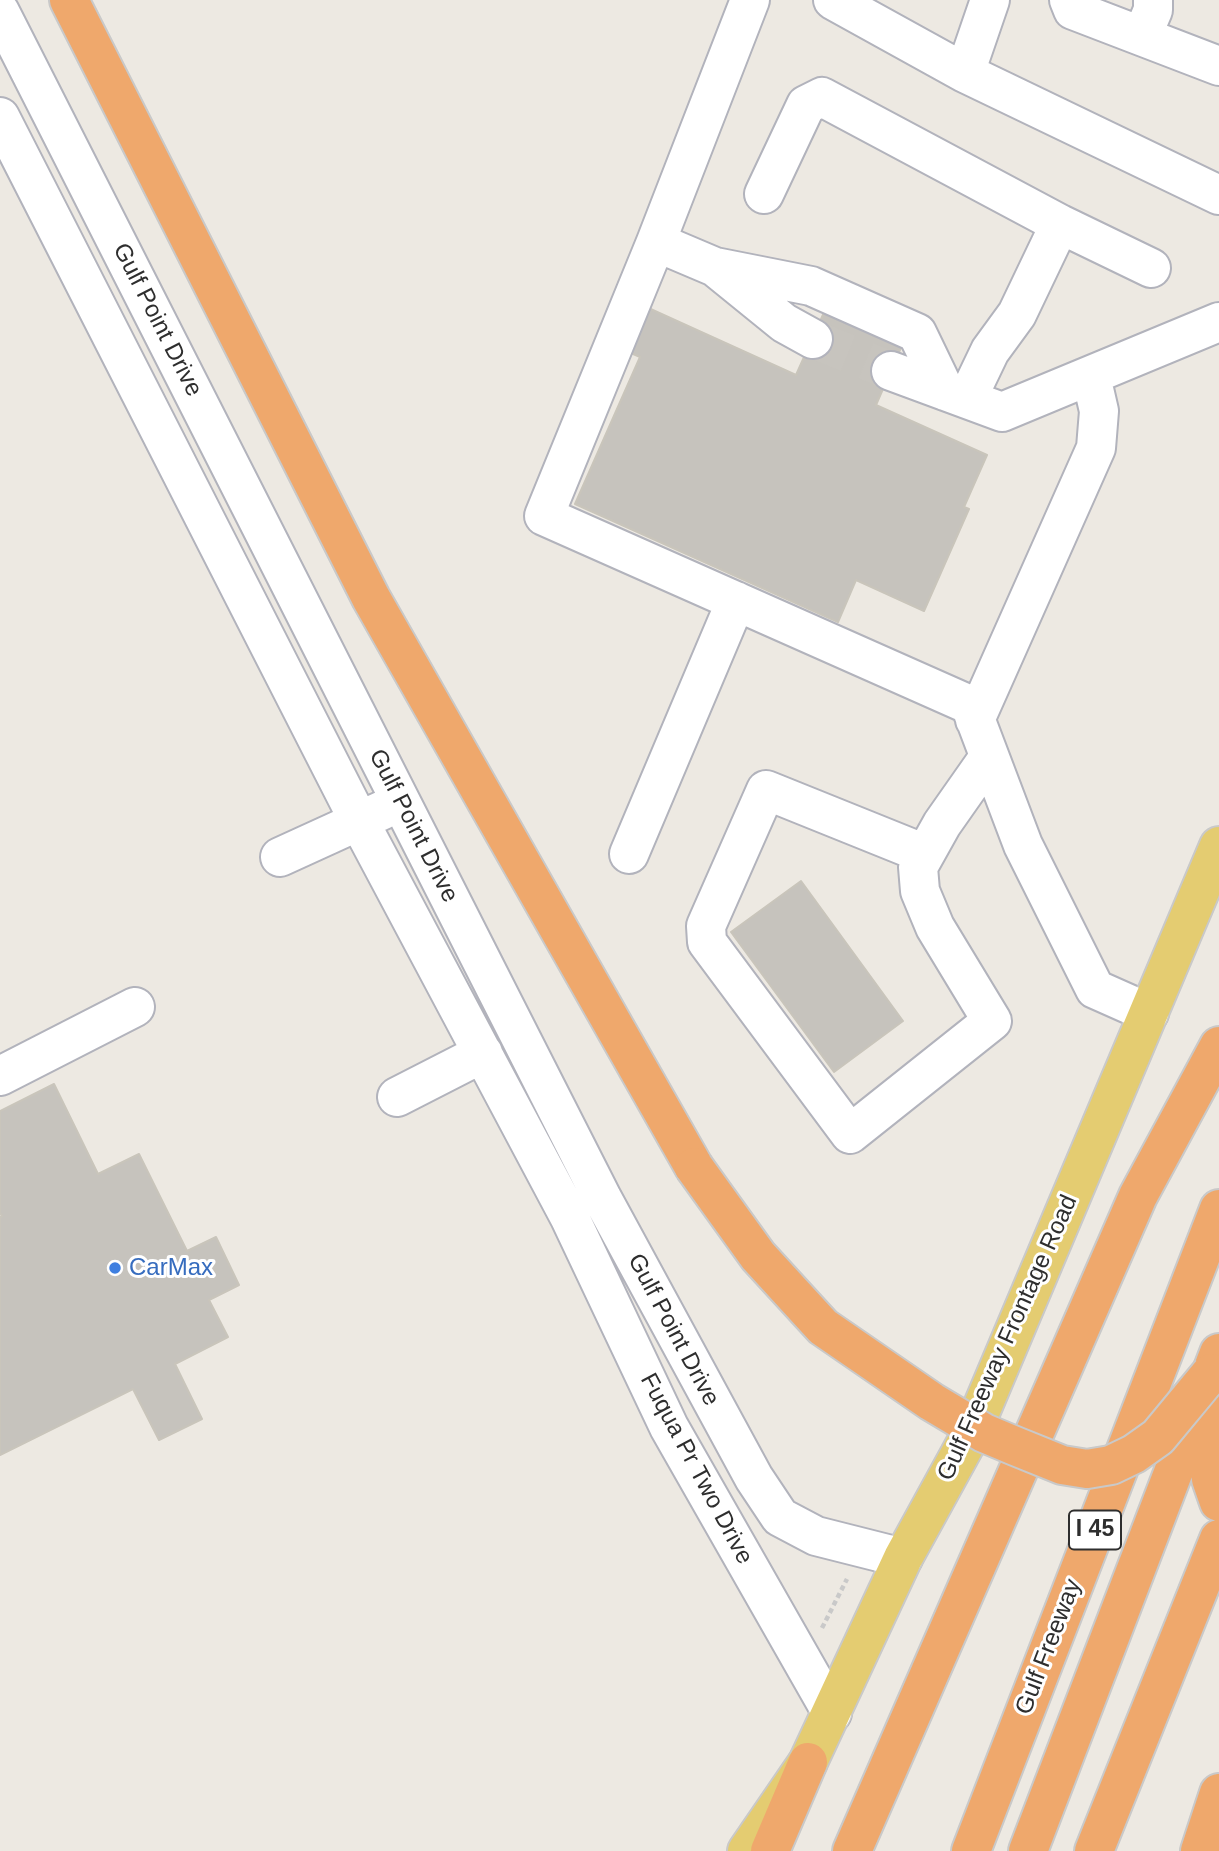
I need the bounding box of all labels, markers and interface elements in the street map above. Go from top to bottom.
street label: Gulf Point Drive [106,239,208,401]
street label: Gulf Point Drive [362,745,464,907]
street label: Gulf Freeway Frontage Road [932,1191,1084,1485]
street label: Gulf Point Drive [621,1249,725,1411]
place label: CarMax [129,1254,213,1282]
marker: CarMax [107,1260,123,1276]
street label: Fuqua Pr Two Drive [634,1369,758,1569]
road number: I 45 [1069,1511,1121,1550]
street label: Gulf Freeway [1010,1575,1088,1719]

